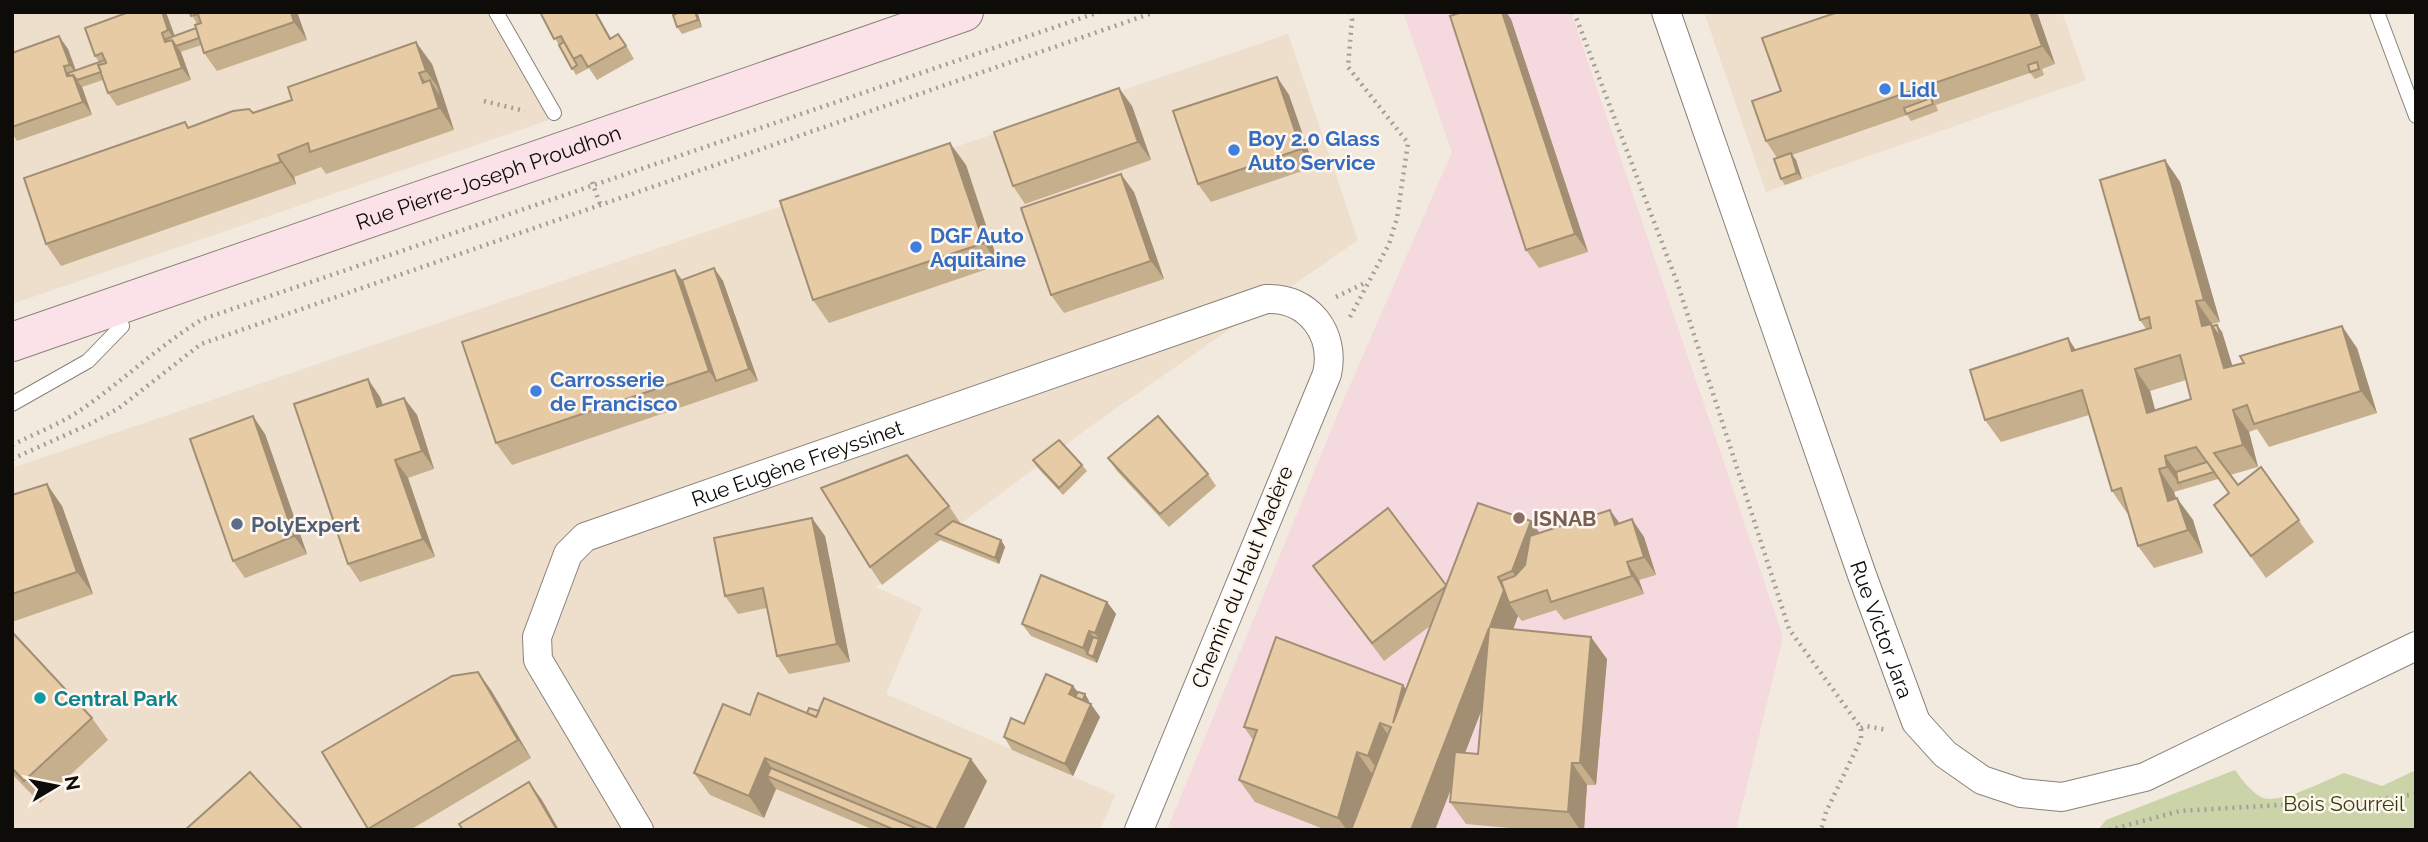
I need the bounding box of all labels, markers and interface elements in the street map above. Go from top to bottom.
place label: Lidl [1899,77,1937,102]
marker: Lidl [1877,81,1893,97]
street label: Rue Pierre-Joseph Proudhon [352,119,624,234]
place label: Boy 2.0 Glass Auto Service [1248,126,1380,175]
marker: Boy 2.0 Glass Auto Service [1226,142,1242,158]
place label: DGF Auto Aquitaine [930,223,1027,272]
marker: DGF Auto Aquitaine [908,239,924,255]
place label: Carrosserie de Francisco [550,367,678,416]
marker: Carrosserie de Francisco [528,383,544,399]
street label: Rue Eugène Freyssinet [688,414,906,511]
street label: Chemin du Haut Madère [1186,462,1298,692]
place label: ISNAB [1533,506,1596,531]
marker: ISNAB [1511,510,1527,526]
place label: PolyExpert [251,512,360,537]
marker: PolyExpert [229,516,245,532]
street label: Rue Victor Jara [1845,557,1919,701]
place label: Central Park [54,686,178,711]
marker: Central Park [32,690,48,706]
north arrow [21,751,91,821]
text: N [61,774,85,792]
park label: Bois Sourreil [2283,791,2405,816]

